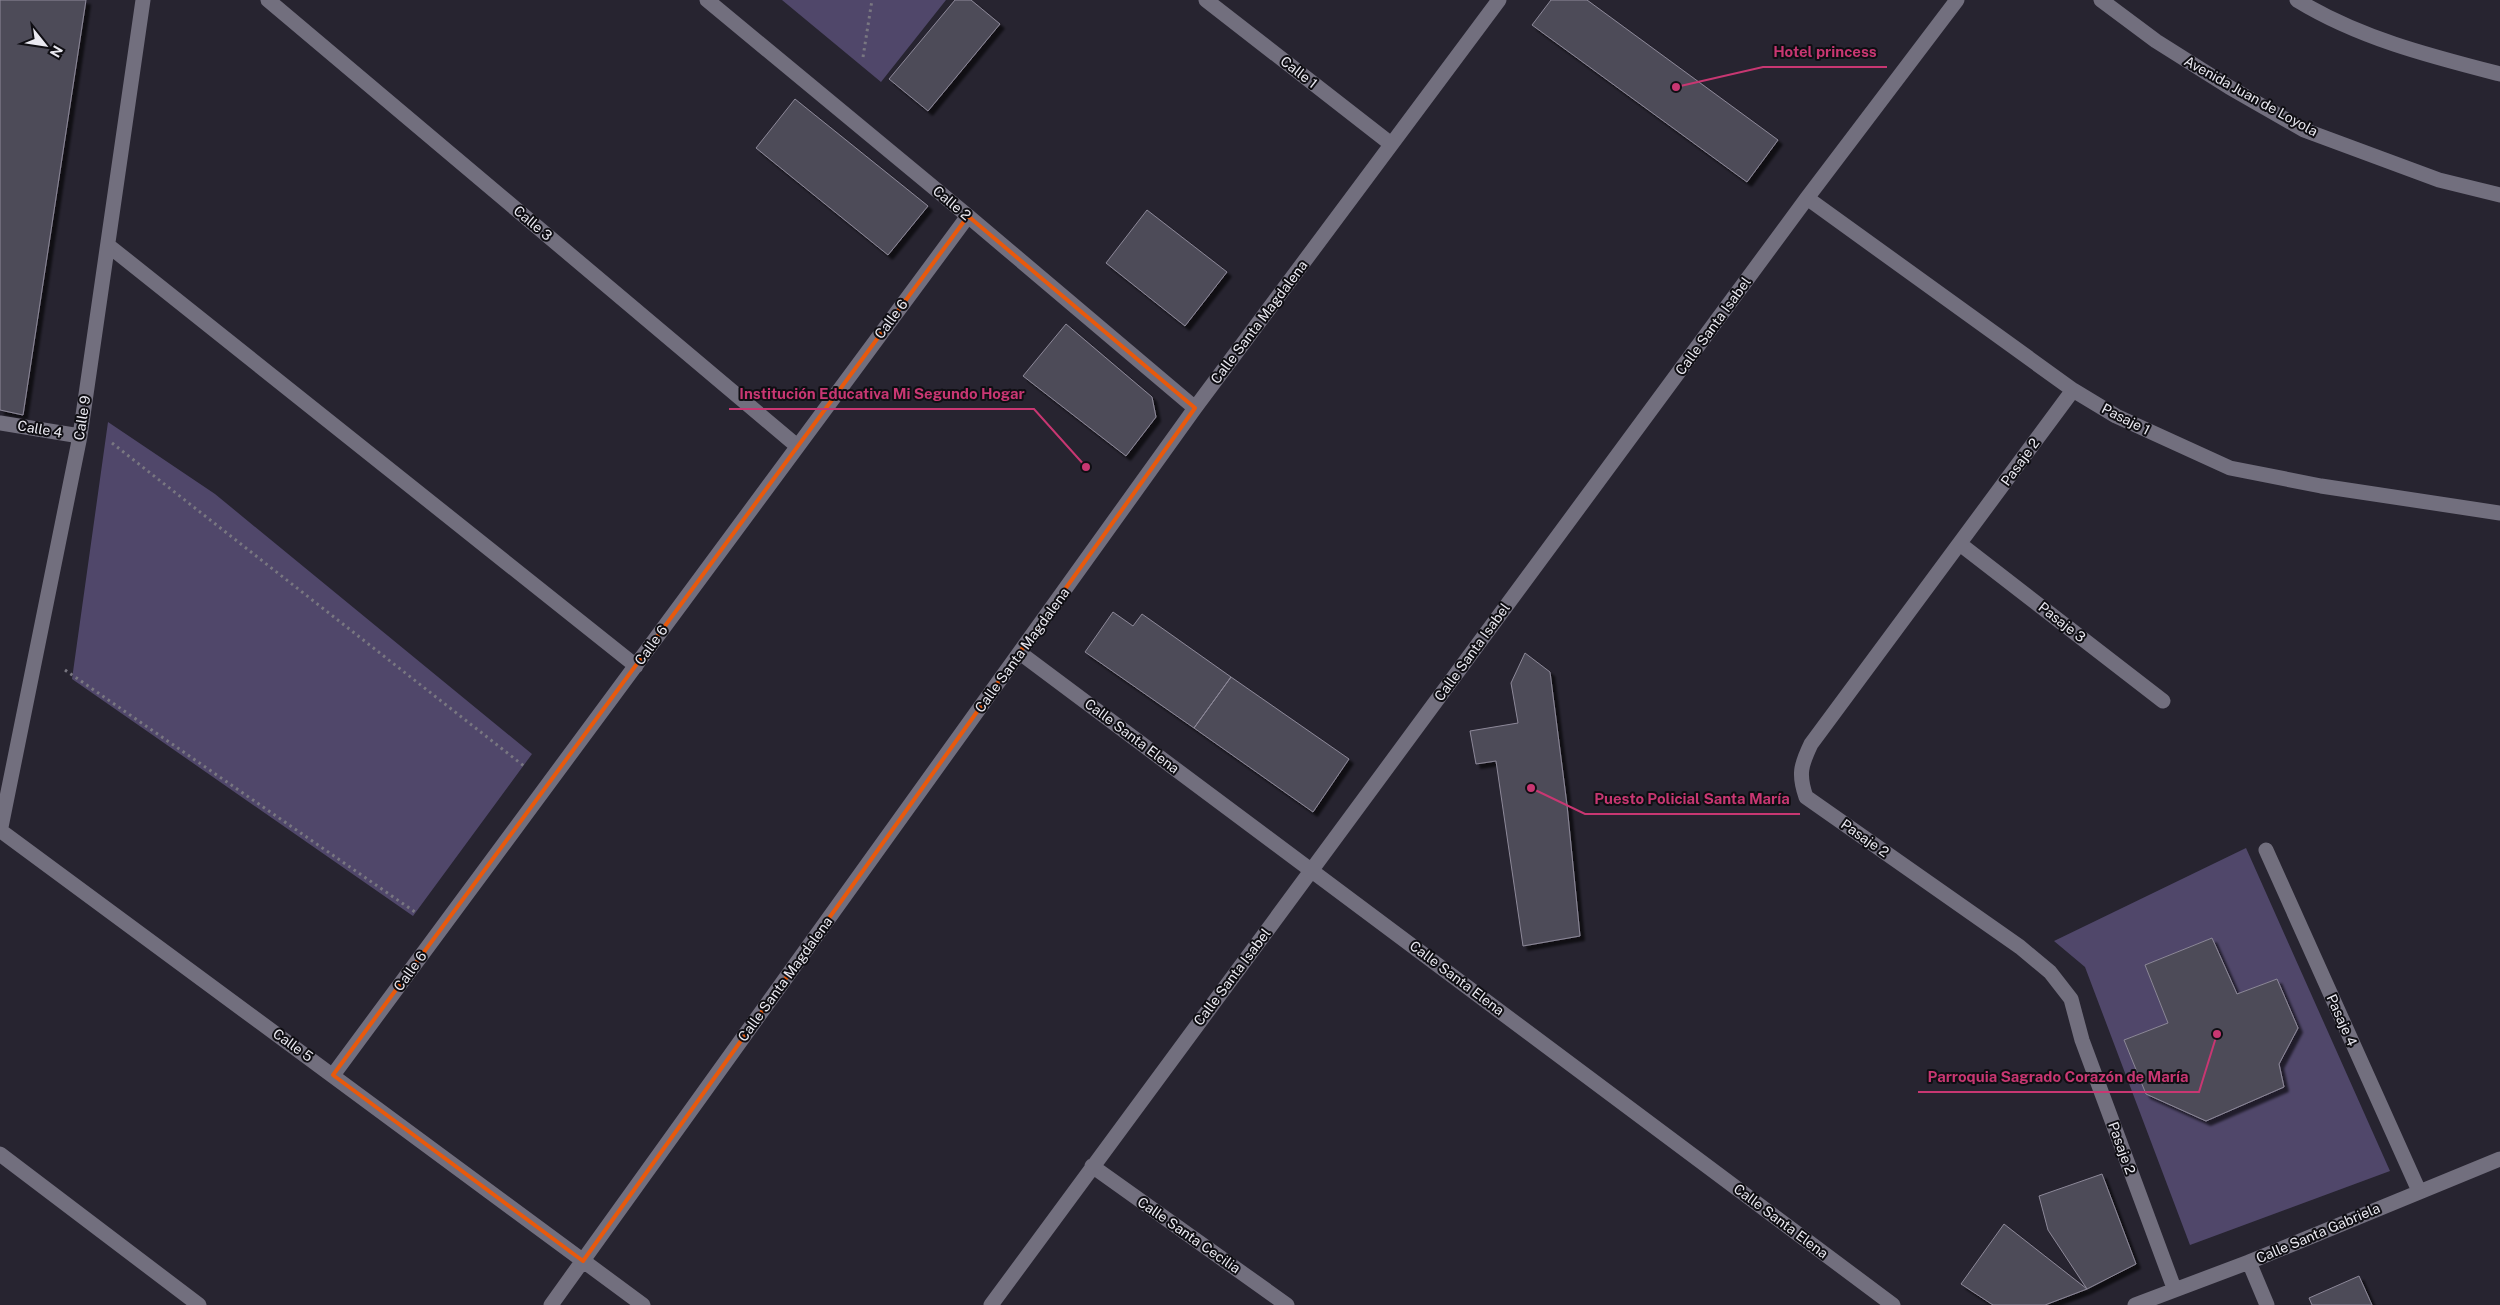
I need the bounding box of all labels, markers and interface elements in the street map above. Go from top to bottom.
north arrow [20,20,70,70]
callout: Hotel princess [1763,37,1887,67]
text: N [47,43,66,60]
text: Hotel princess [1773,43,1877,60]
street label: Calle 1 [1277,53,1321,91]
street label: Avenida Juan de Loyola [2182,53,2320,139]
street label: Calle 2 [930,182,974,224]
street label: Calle 3 [511,202,556,244]
street label: Calle Santa Magdalena [1207,257,1311,387]
street label: Calle Santa Isabel [1672,274,1754,378]
street label: Calle 6 [871,296,911,342]
callout: Institución Educativa Mi Segundo Hogar [729,379,1034,409]
text: Institución Educativa Mi Segundo Hogar [739,385,1025,402]
street label: Calle 9 [71,394,93,442]
street label: Pasaje 1 [2099,400,2153,438]
street label: Calle 4 [16,417,64,441]
street label: Pasaje 2 [1997,435,2043,489]
street label: Calle Santa Magdalena [971,585,1073,715]
street label: Pasaje 3 [2035,599,2089,645]
street label: Calle Santa Isabel [1431,600,1513,704]
street label: Calle 6 [631,622,671,668]
street label: Calle Santa Elena [1082,695,1182,777]
callout: Puesto Policial Santa María [1585,784,1800,814]
text: Puesto Policial Santa María [1594,790,1790,807]
street label: Pasaje 2 [1838,816,1892,860]
street label: Calle Santa Magdalena [734,914,836,1044]
street label: Calle Santa Isabel [1190,925,1274,1029]
street label: Calle Santa Elena [1407,937,1507,1019]
street label: Calle 6 [390,948,430,994]
street label: Pasaje 4 [2324,992,2361,1049]
street label: Calle 5 [270,1025,316,1065]
callout: Parroquia Sagrado Corazón de María [1918,1062,2199,1092]
text: Parroquia Sagrado Corazón de María [1928,1068,2188,1085]
street label: Pasaje 2 [2105,1120,2139,1176]
street label: Calle Santa Elena [1731,1180,1831,1262]
street label: Calle Santa Cecilia [1135,1194,1243,1276]
street label: Calle Santa Gabriela [2254,1200,2382,1266]

